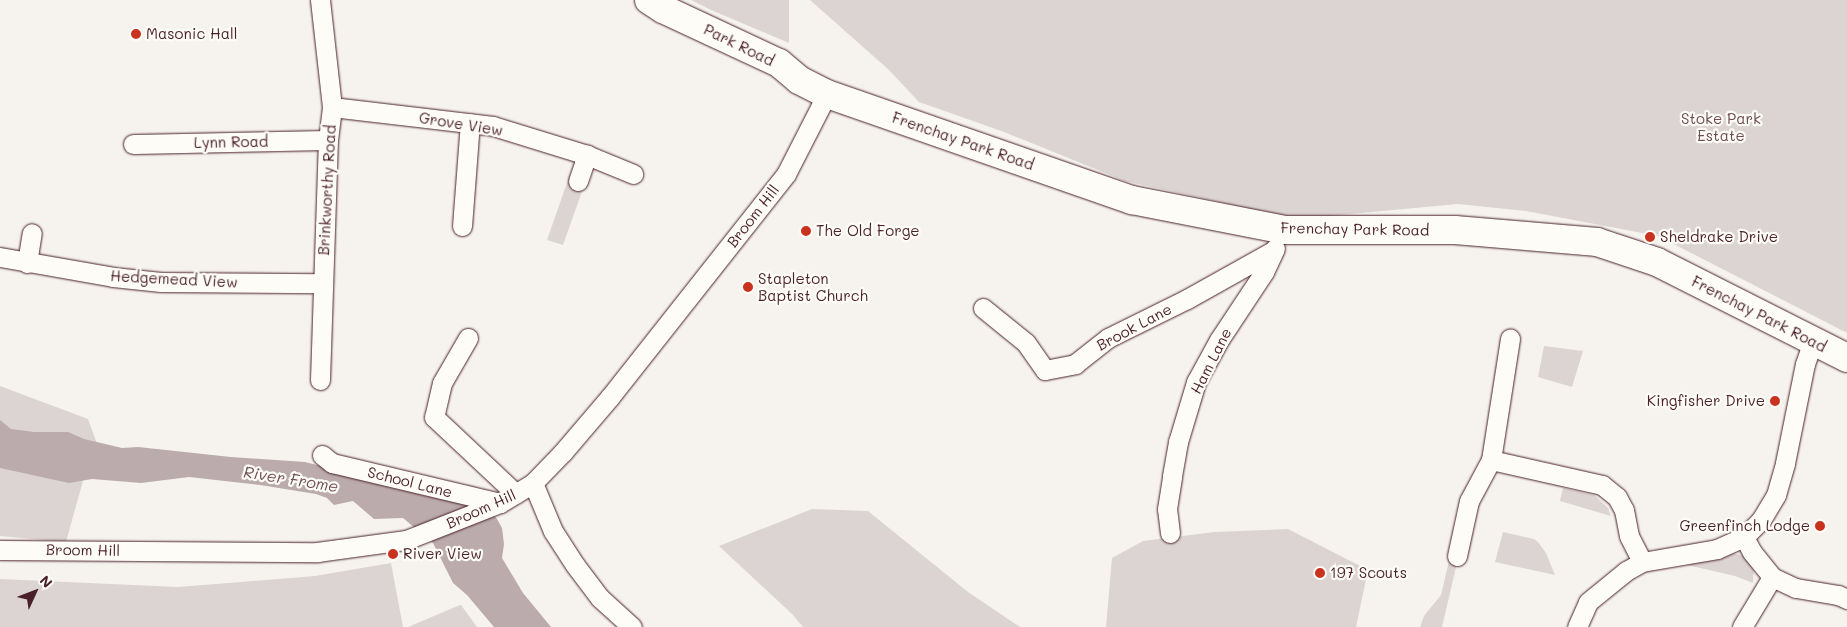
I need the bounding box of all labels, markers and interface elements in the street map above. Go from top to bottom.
street label: Park Road [701,20,777,70]
place label: Masonic Hall [146,25,238,43]
marker: Masonic Hall [130,28,142,40]
street label: Grove View [418,108,504,140]
street label: Frenchay Park Road [890,108,1036,174]
park label: Stoke Park Estate [1681,109,1761,144]
street label: Brinkworthy Road [315,124,339,256]
street label: Lynn Road [194,132,268,152]
street label: Broom Hill [723,181,783,251]
street label: Frenchay Park Road [1280,219,1430,239]
place label: The Old Forge [816,222,920,240]
marker: The Old Forge [800,225,812,237]
place label: Sheldrake Drive [1660,228,1778,246]
marker: Sheldrake Drive [1644,231,1656,243]
street label: Hedgemead View [110,267,238,291]
place label: Stapleton Baptist Church [758,269,868,304]
street label: Frenchay Park Road [1689,272,1829,356]
marker: Stapleton Baptist Church [742,281,754,293]
street label: Brook Lane [1093,300,1175,354]
street label: Ham Lane [1187,325,1235,397]
place label: Kingfisher Drive [1647,392,1765,410]
marker: Kingfisher Drive [1769,395,1781,407]
water label: River Frome [242,462,340,496]
street label: School Lane [366,463,454,501]
street label: Broom Hill [443,486,519,532]
place label: Greenfinch Lodge [1679,517,1810,535]
marker: Greenfinch Lodge [1814,520,1826,532]
street label: Broom Hill [46,540,120,560]
place label: River View [403,545,482,563]
marker: River View [387,548,399,560]
place label: 197 Scouts [1330,564,1407,582]
north arrow [10,567,60,617]
marker: 197 Scouts [1314,567,1326,579]
text: N [36,571,57,592]

